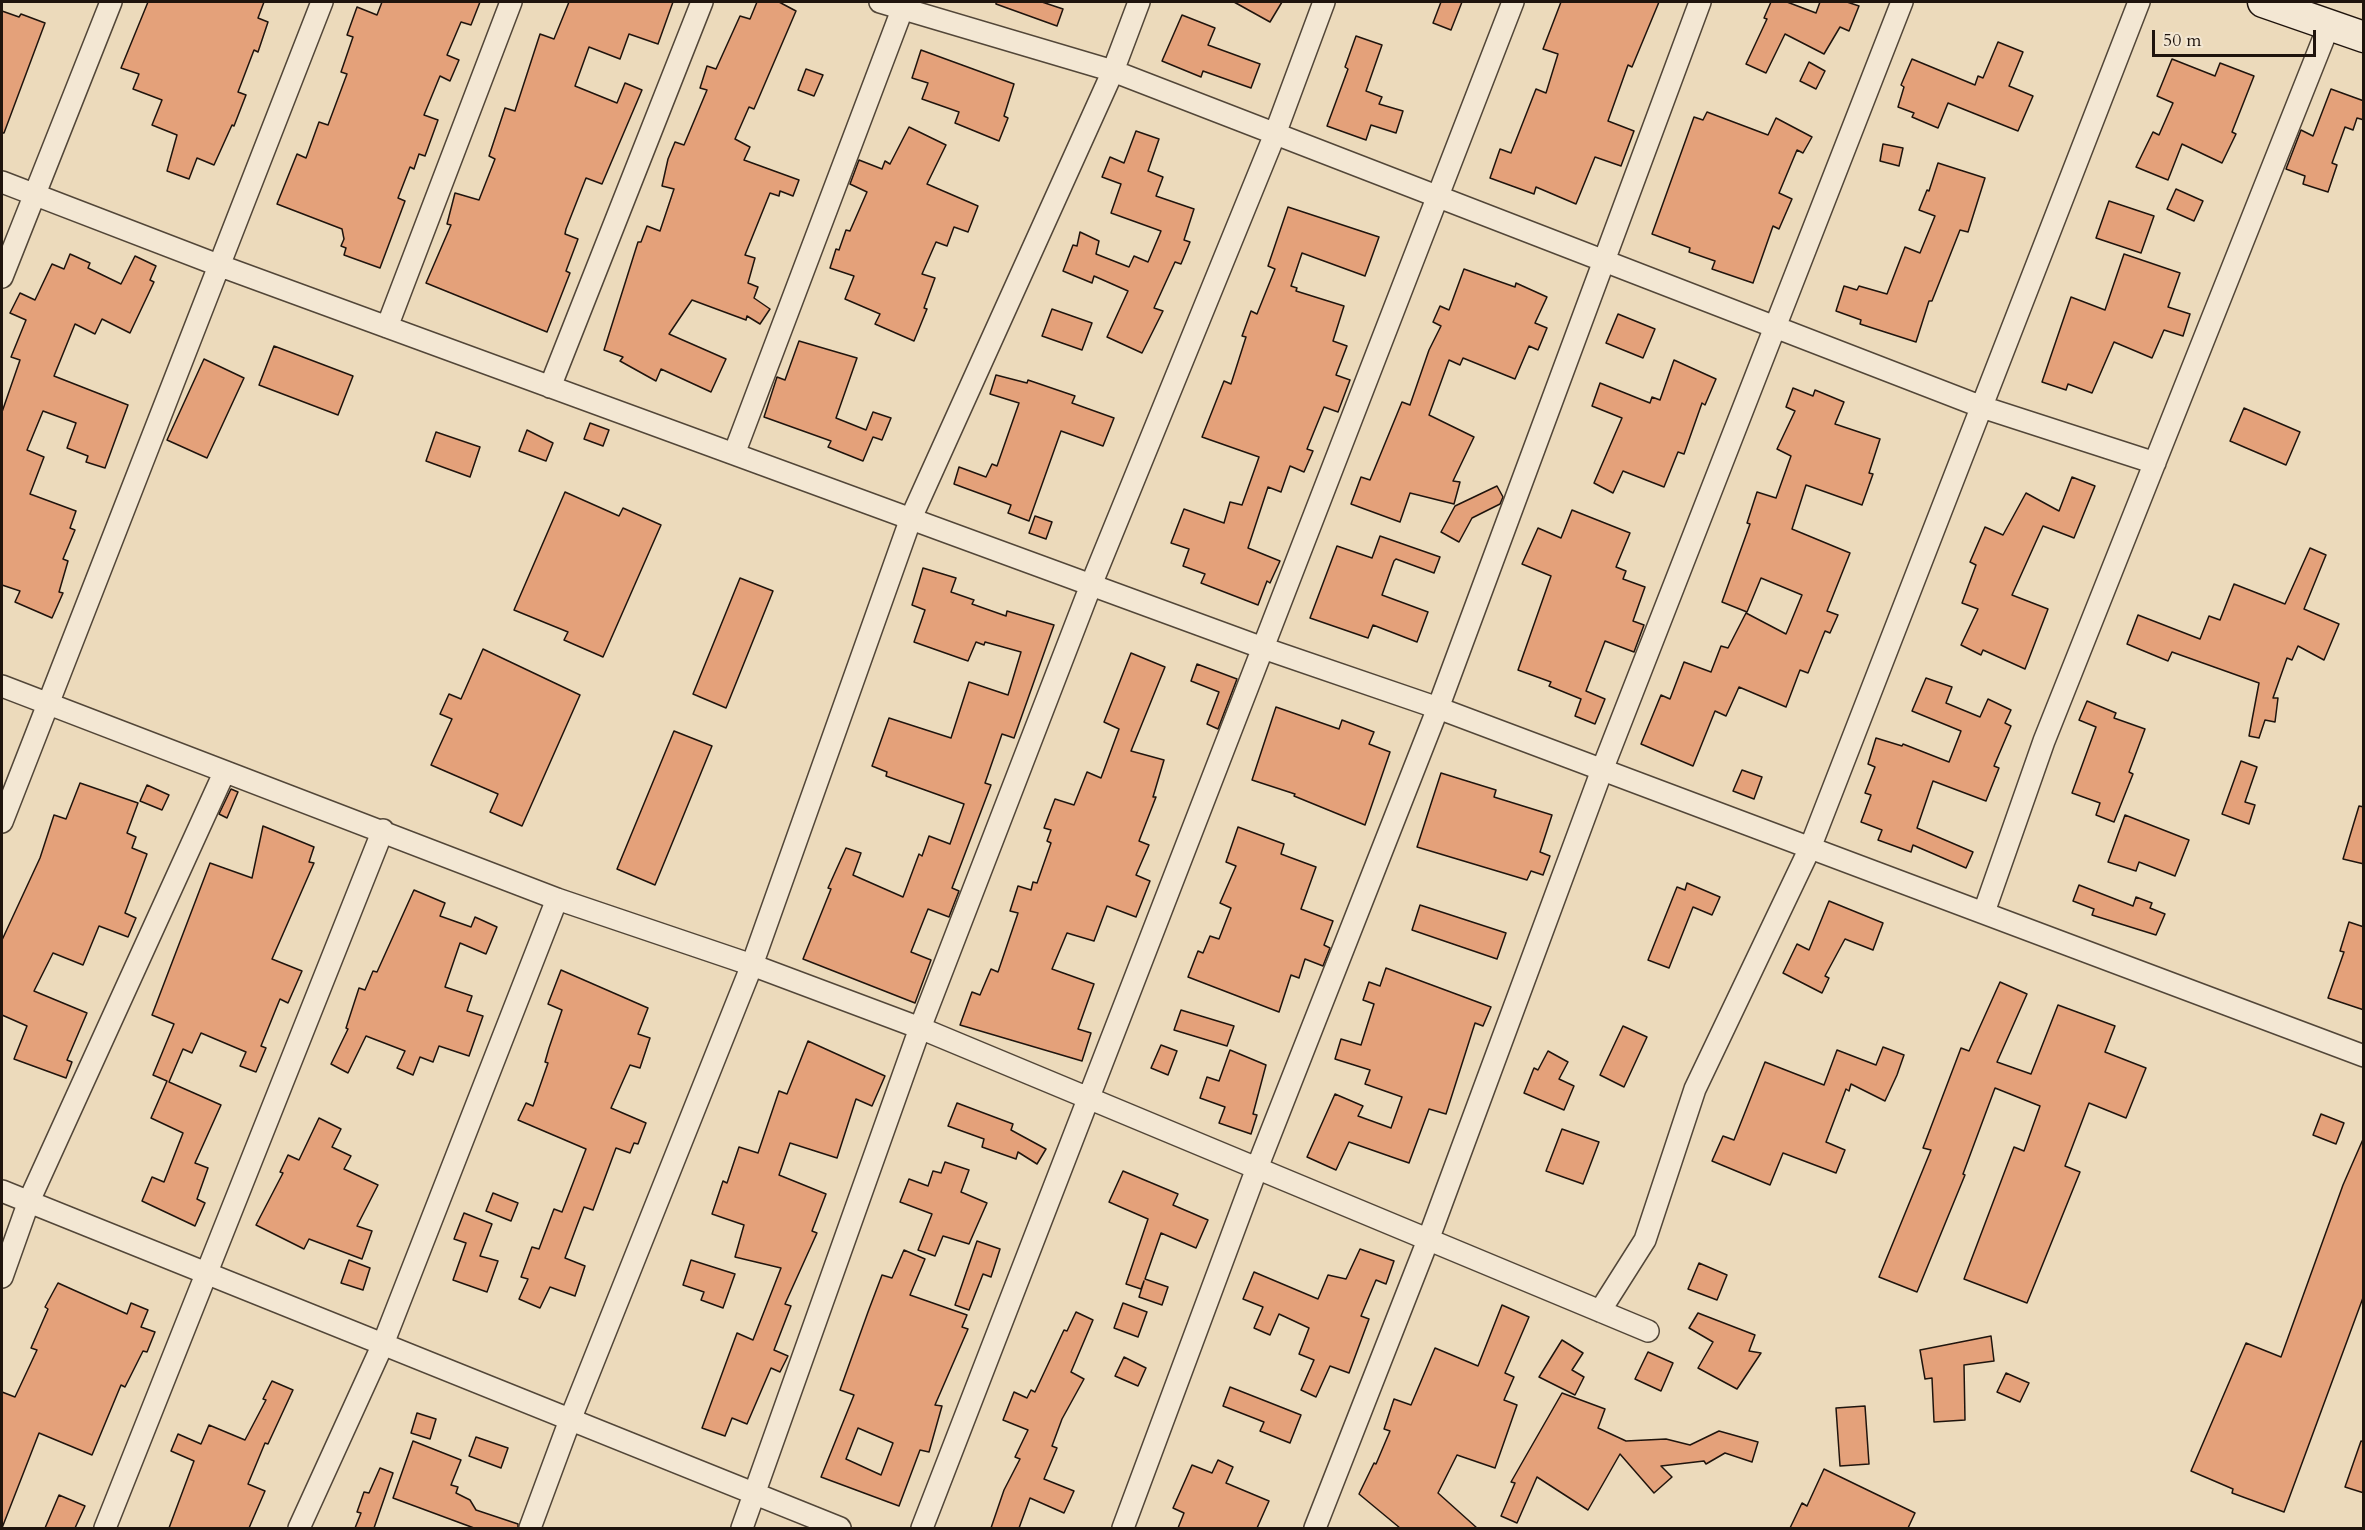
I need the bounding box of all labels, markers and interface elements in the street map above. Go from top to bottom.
scale bar [2155,18,2318,56]
text: 50 m [2163,28,2202,53]

